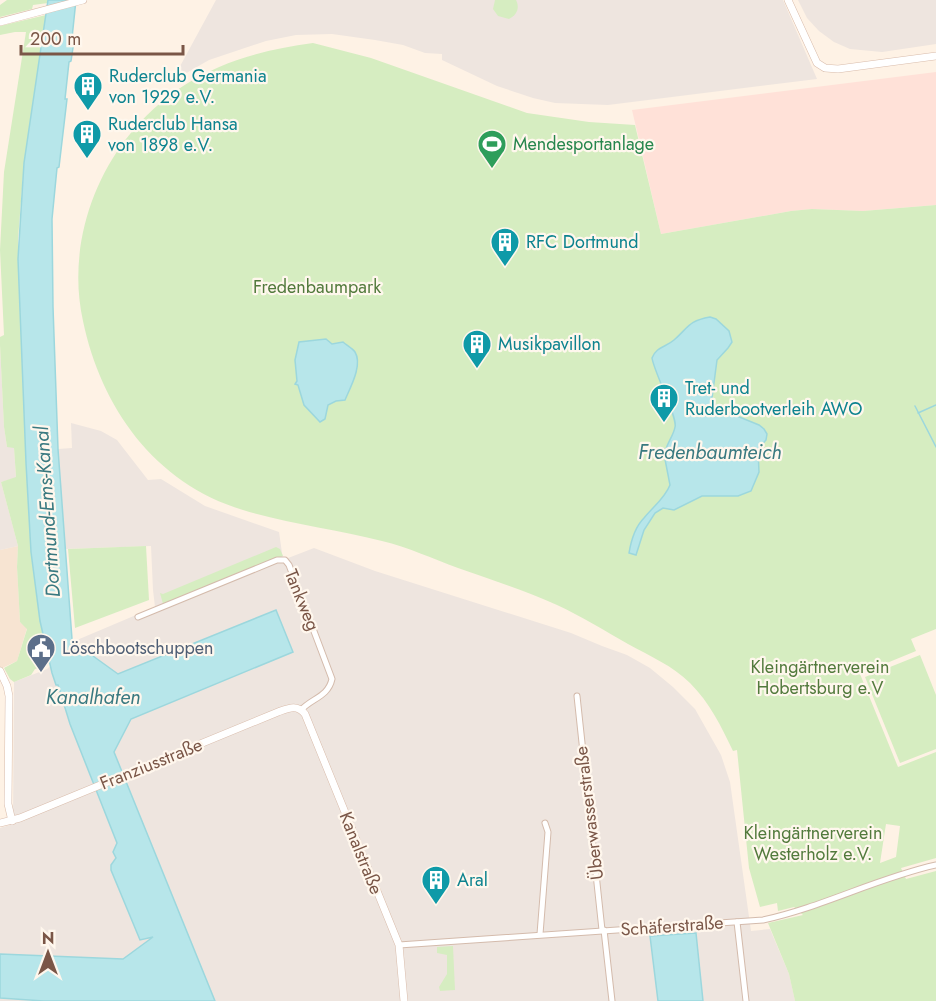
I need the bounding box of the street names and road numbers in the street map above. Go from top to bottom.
street label: Tankweg [278,565,326,635]
street label: Franziusstraße [96,732,206,796]
street label: Überwasserstraße [568,745,610,881]
street label: Kanalstraße [333,808,389,898]
street label: Schäferstraße [620,909,724,943]

